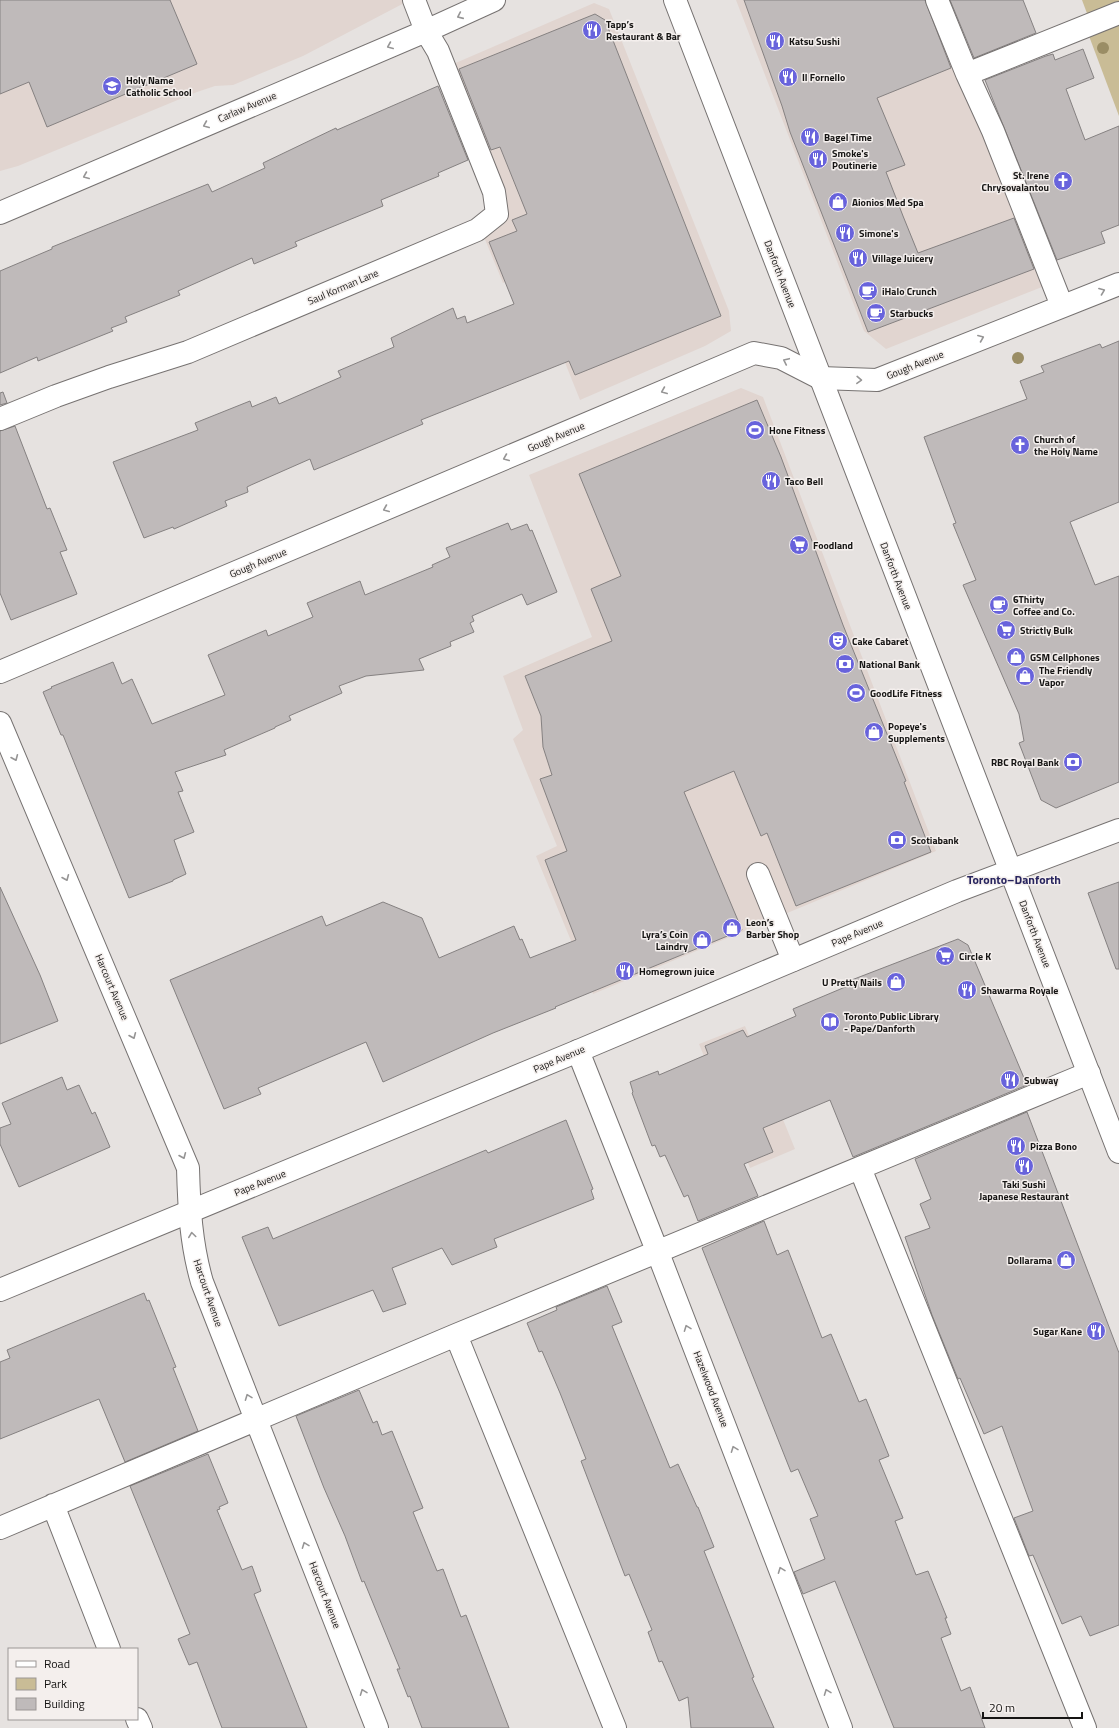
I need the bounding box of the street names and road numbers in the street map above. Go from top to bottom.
street label: Carlaw Avenue [215,88,279,126]
street label: Danforth Avenue [760,238,800,310]
street label: Saul Korman Lane [305,265,381,309]
street label: Gough Avenue [884,347,946,383]
street label: Gough Avenue [525,418,587,456]
street label: Danforth Avenue [876,540,916,612]
street label: Gough Avenue [227,544,289,582]
street label: Danforth Avenue [1015,898,1055,970]
street label: Pape Avenue [829,915,885,951]
street label: Harcourt Avenue [91,952,133,1022]
street label: Pape Avenue [531,1041,587,1077]
street label: Pape Avenue [232,1166,288,1200]
street label: Harcourt Avenue [189,1257,227,1329]
street label: Hazelwood Avenue [690,1349,732,1429]
street label: Harcourt Avenue [305,1559,345,1631]

